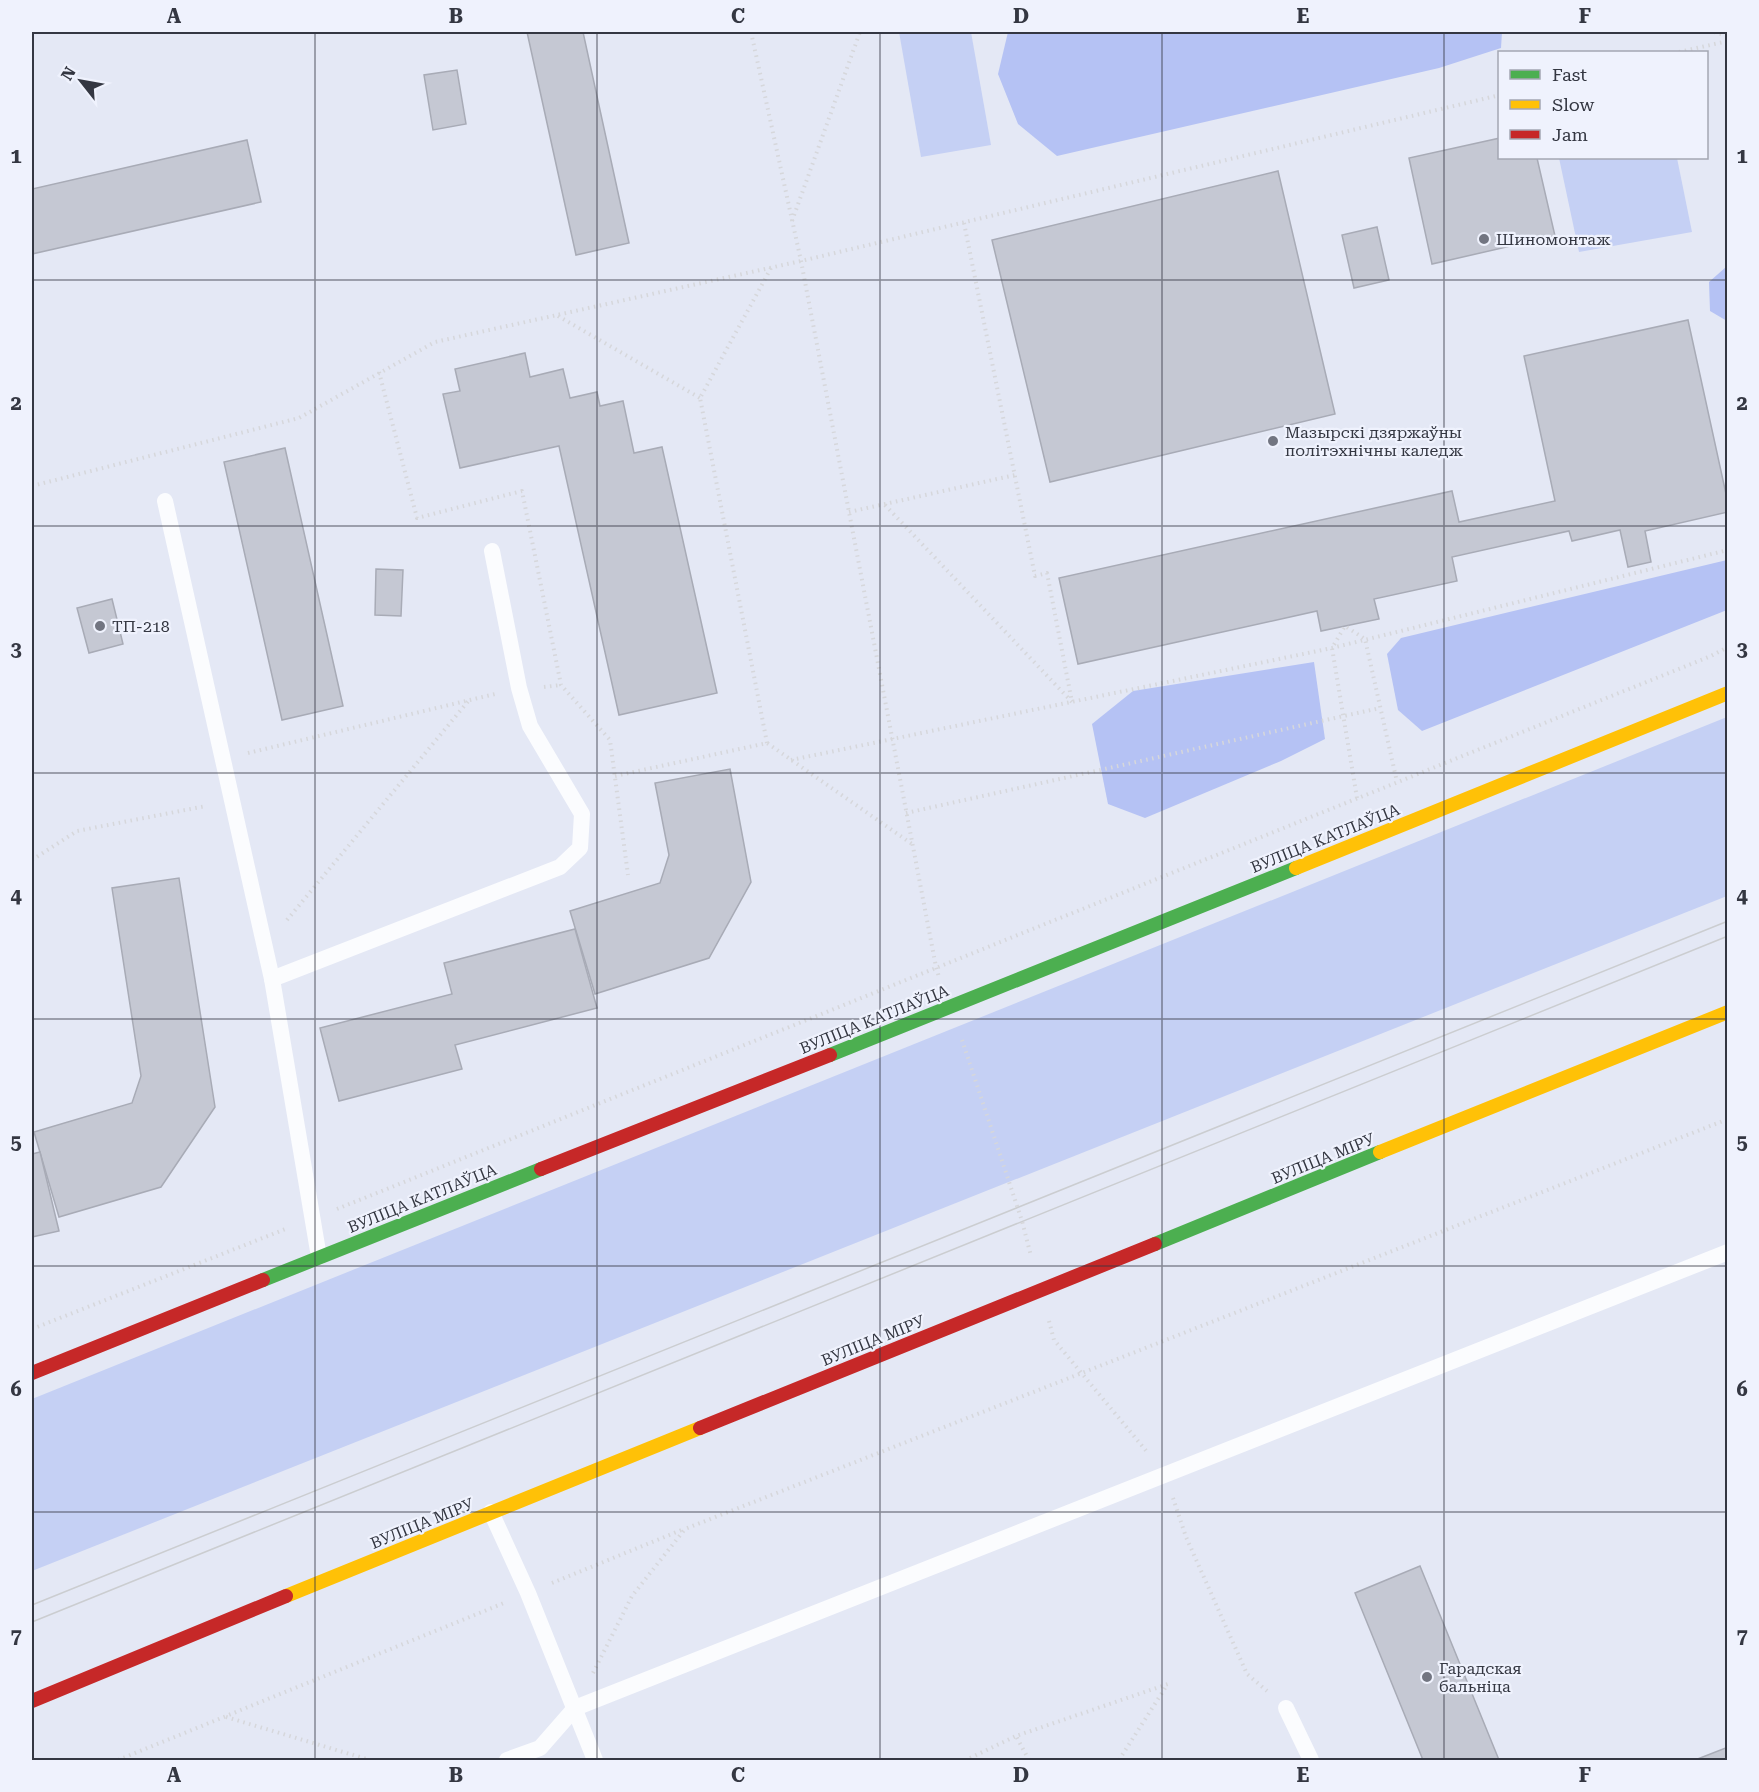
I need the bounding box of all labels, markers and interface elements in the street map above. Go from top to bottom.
text: A [167,4,182,28]
text: B [449,4,463,28]
text: C [731,4,745,28]
text: D [1013,4,1029,28]
text: E [1297,4,1310,28]
text: F [1579,4,1591,28]
north arrow [51,51,111,111]
legend [1498,51,1708,159]
text: N [57,63,80,84]
text: Fast [1552,64,1587,85]
text: Slow [1552,94,1594,115]
text: Jam [1552,124,1588,145]
text: 1 [10,144,22,168]
text: 1 [1736,144,1748,168]
place label: Шиномонтаж [1496,230,1611,249]
marker: Шиномонтаж [1477,232,1491,246]
text: 2 [10,391,22,415]
text: 2 [1736,391,1748,415]
place label: Мазырскі дзяржаўны політэхнічны каледж [1285,423,1463,460]
marker: Мазырскі дзяржаўны політэхнічны каледж [1266,434,1280,448]
place label: ТП-218 [112,617,170,636]
marker: ТП-218 [93,619,107,633]
text: 3 [10,637,22,661]
text: 3 [1736,637,1748,661]
street label: ВУЛІЦА КАТЛАЎЦА [1248,800,1403,877]
text: 4 [10,884,22,908]
text: 4 [1736,884,1748,908]
street label: ВУЛІЦА КАТЛАЎЦА [797,981,952,1058]
street label: ВУЛІЦА МІРУ [1269,1129,1378,1188]
text: 5 [10,1130,22,1154]
text: 5 [1736,1130,1748,1154]
street label: ВУЛІЦА КАТЛАЎЦА [345,1160,500,1237]
street label: ВУЛІЦА МІРУ [819,1311,928,1370]
text: 6 [10,1377,22,1401]
text: 6 [1736,1377,1748,1401]
street label: ВУЛІЦА МІРУ [368,1494,477,1553]
text: 7 [10,1624,22,1648]
text: 7 [1736,1624,1748,1648]
place label: Гарадская бальніца [1439,1659,1522,1696]
marker: Гарадская бальніца [1420,1670,1434,1684]
text: A [167,1763,182,1787]
text: B [449,1763,463,1787]
text: C [731,1763,745,1787]
text: D [1013,1763,1029,1787]
text: E [1297,1763,1310,1787]
text: F [1579,1763,1591,1787]

